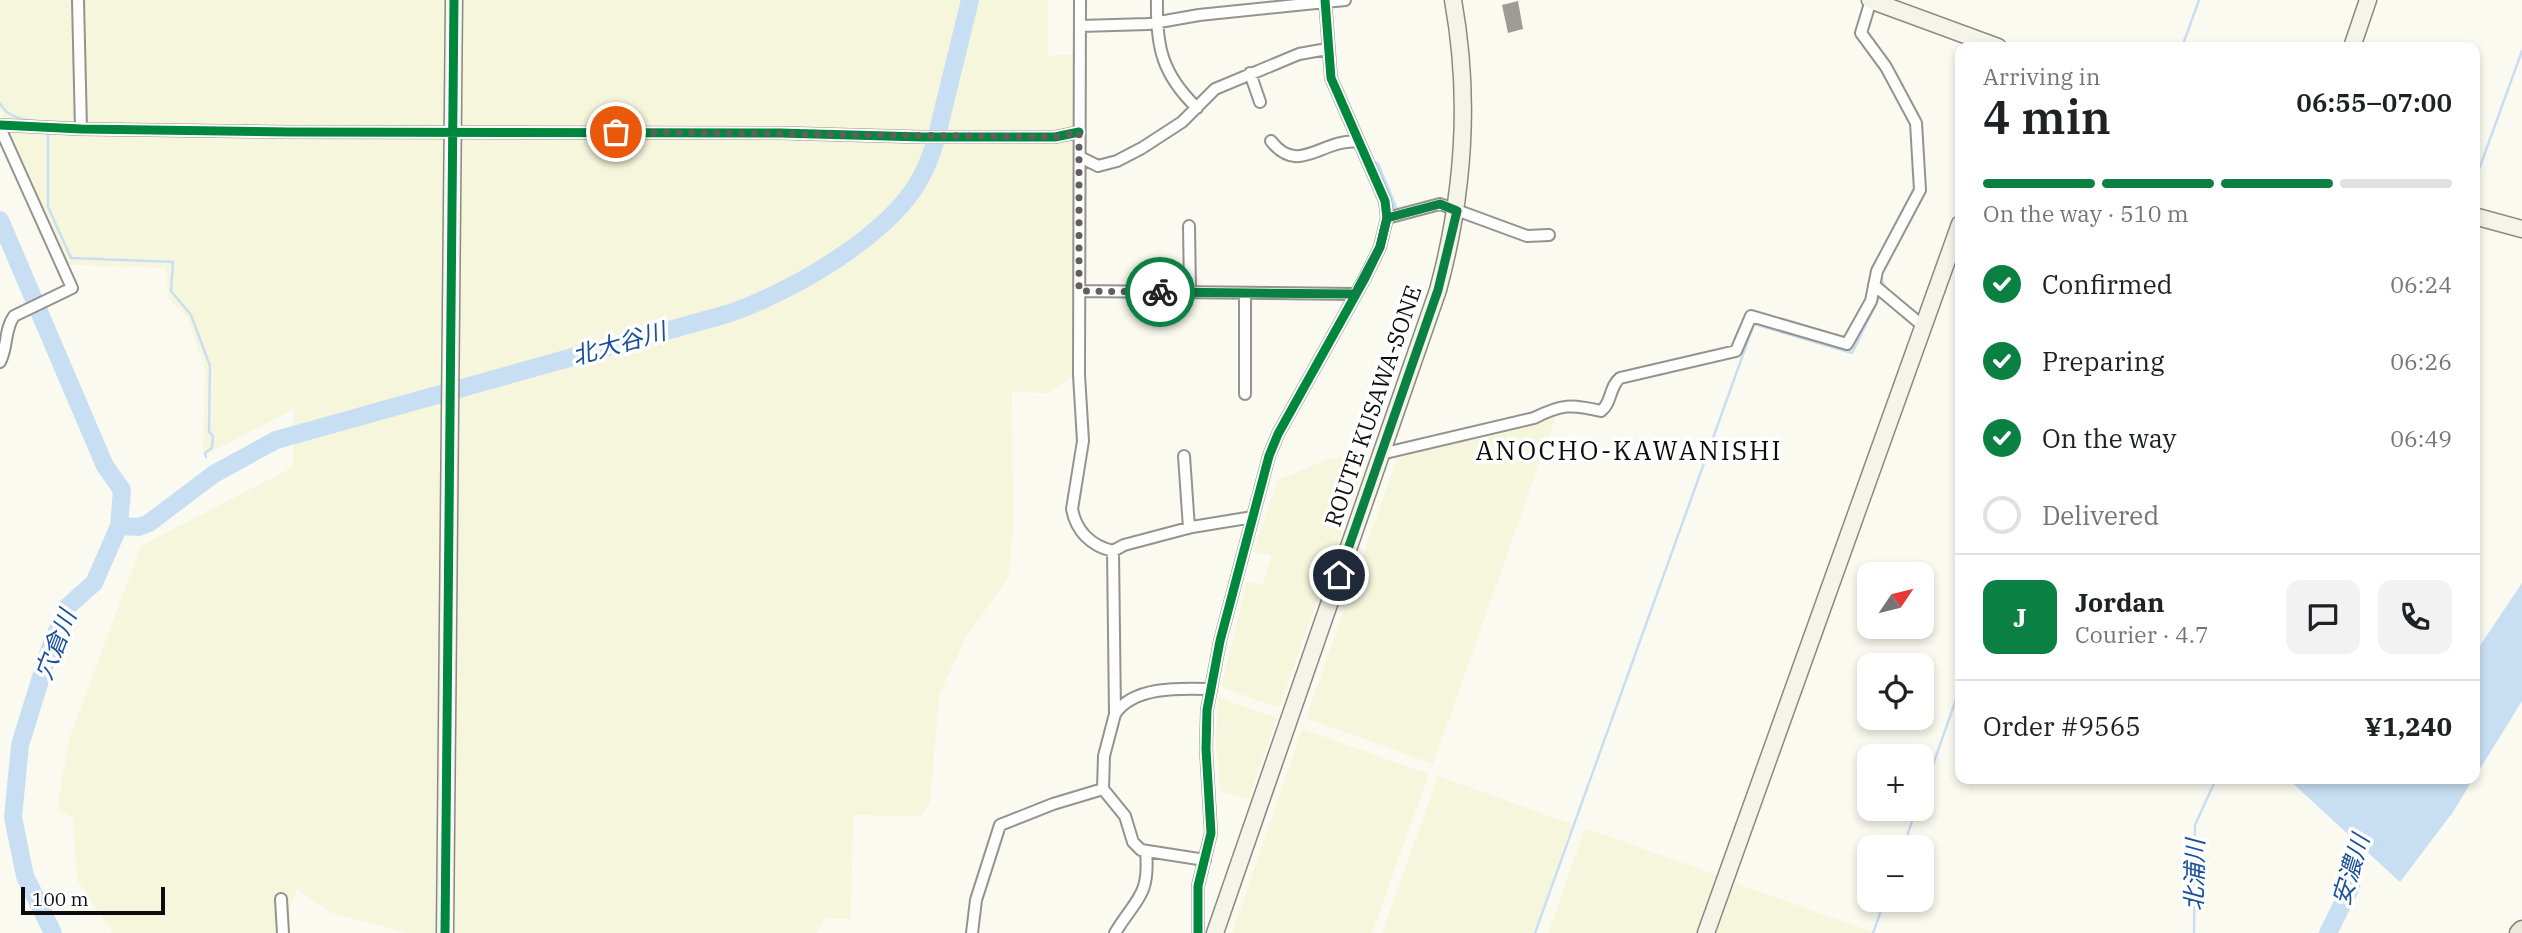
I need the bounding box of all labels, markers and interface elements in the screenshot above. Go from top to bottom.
text: Arriving in [1983,61,2100,91]
text: 06:55–07:00 [2296,85,2452,119]
text: 4 min [1983,87,2111,147]
pin [586,102,646,162]
icon: bag [597,113,635,151]
text: On the way · 510 m [1983,198,2189,228]
courier [1125,257,1195,327]
icon: check [1983,265,2021,303]
text: Confirmed [2042,267,2173,301]
text: 06:24 [2390,269,2452,299]
icon: bike [1141,273,1179,311]
street label: ROUTE KUSAWA-SONE [1317,281,1427,530]
water label: 北大谷川 [568,314,672,372]
icon: check [1983,342,2021,380]
text: Preparing [2042,344,2164,378]
text: 06:26 [2390,346,2452,376]
icon: check [1983,419,2021,457]
text: On the way [2042,421,2176,455]
text: 06:49 [2390,423,2452,453]
district label: ANOCHO-KAWANISHI [1475,433,1783,467]
text: Delivered [2042,498,2159,532]
pin [1309,545,1369,605]
icon: home [1320,556,1358,594]
north arrow [1857,562,1934,639]
map controls [1857,562,1934,912]
button: chat [2286,580,2360,654]
button: phone [2378,580,2452,654]
text: Jordan [2075,585,2165,619]
text: J [2013,600,2027,634]
water label: 穴倉川 [27,602,84,684]
text: Courier · 4.7 [2075,619,2209,649]
button: locate [1857,653,1934,730]
text: Order #9565 [1983,709,2141,743]
text: ¥1,240 [2365,709,2452,743]
button: + [1857,744,1934,821]
water label: 安濃川 [2324,828,2377,909]
button: − [1857,835,1934,912]
water label: 北浦川 [2177,836,2211,911]
scale bar [21,884,164,916]
text: 100 m [32,887,89,911]

